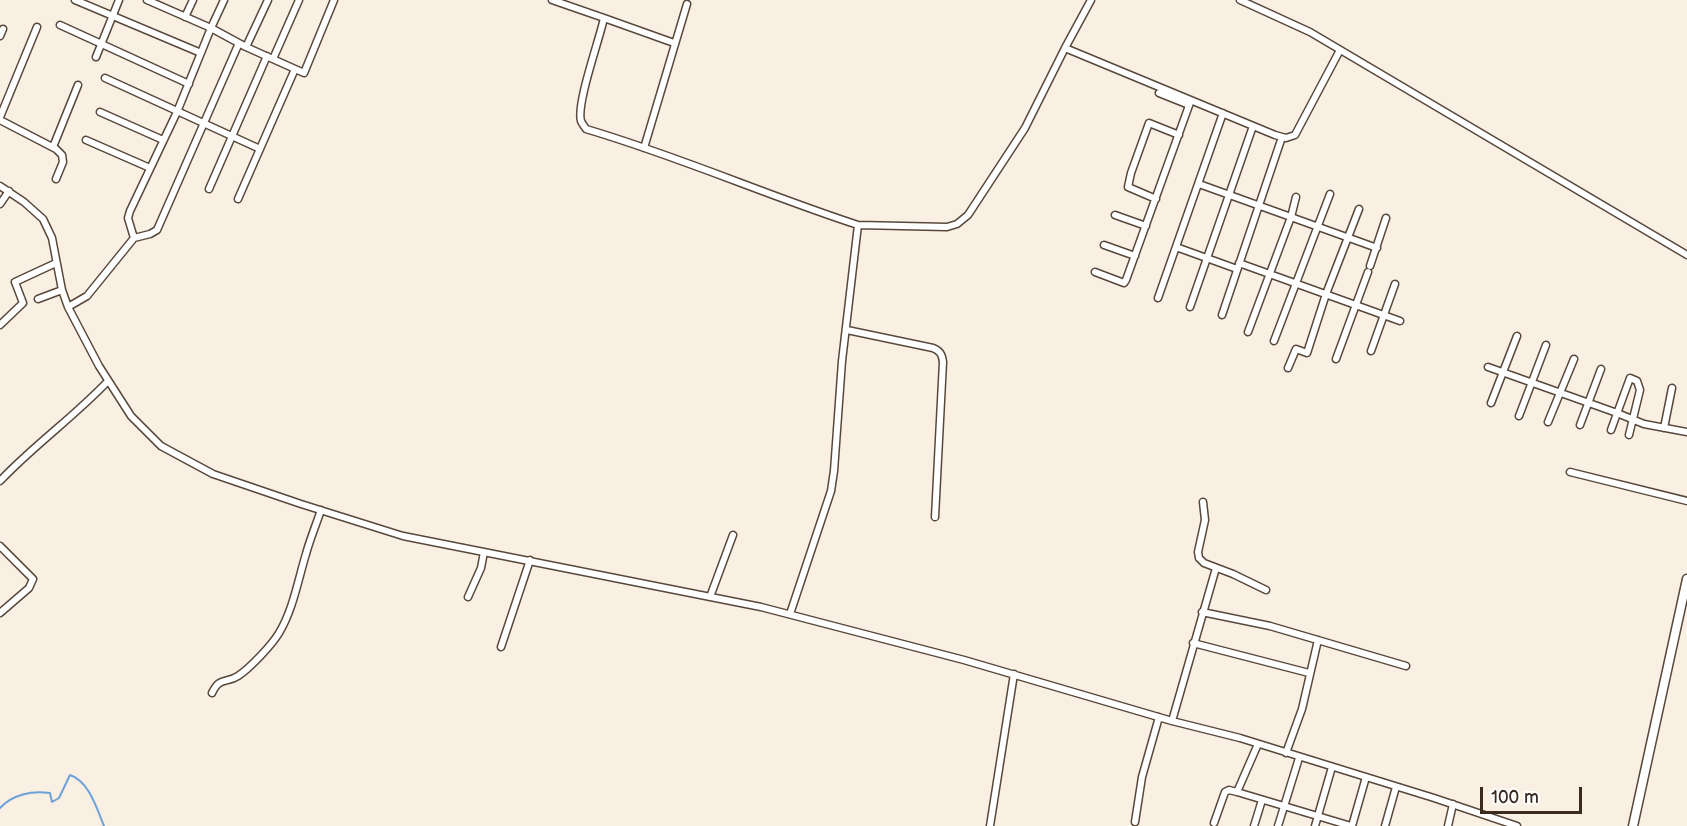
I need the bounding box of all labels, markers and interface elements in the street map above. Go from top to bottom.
scale bar [1483,775,1585,813]
text: 100 m [1491,787,1539,808]

